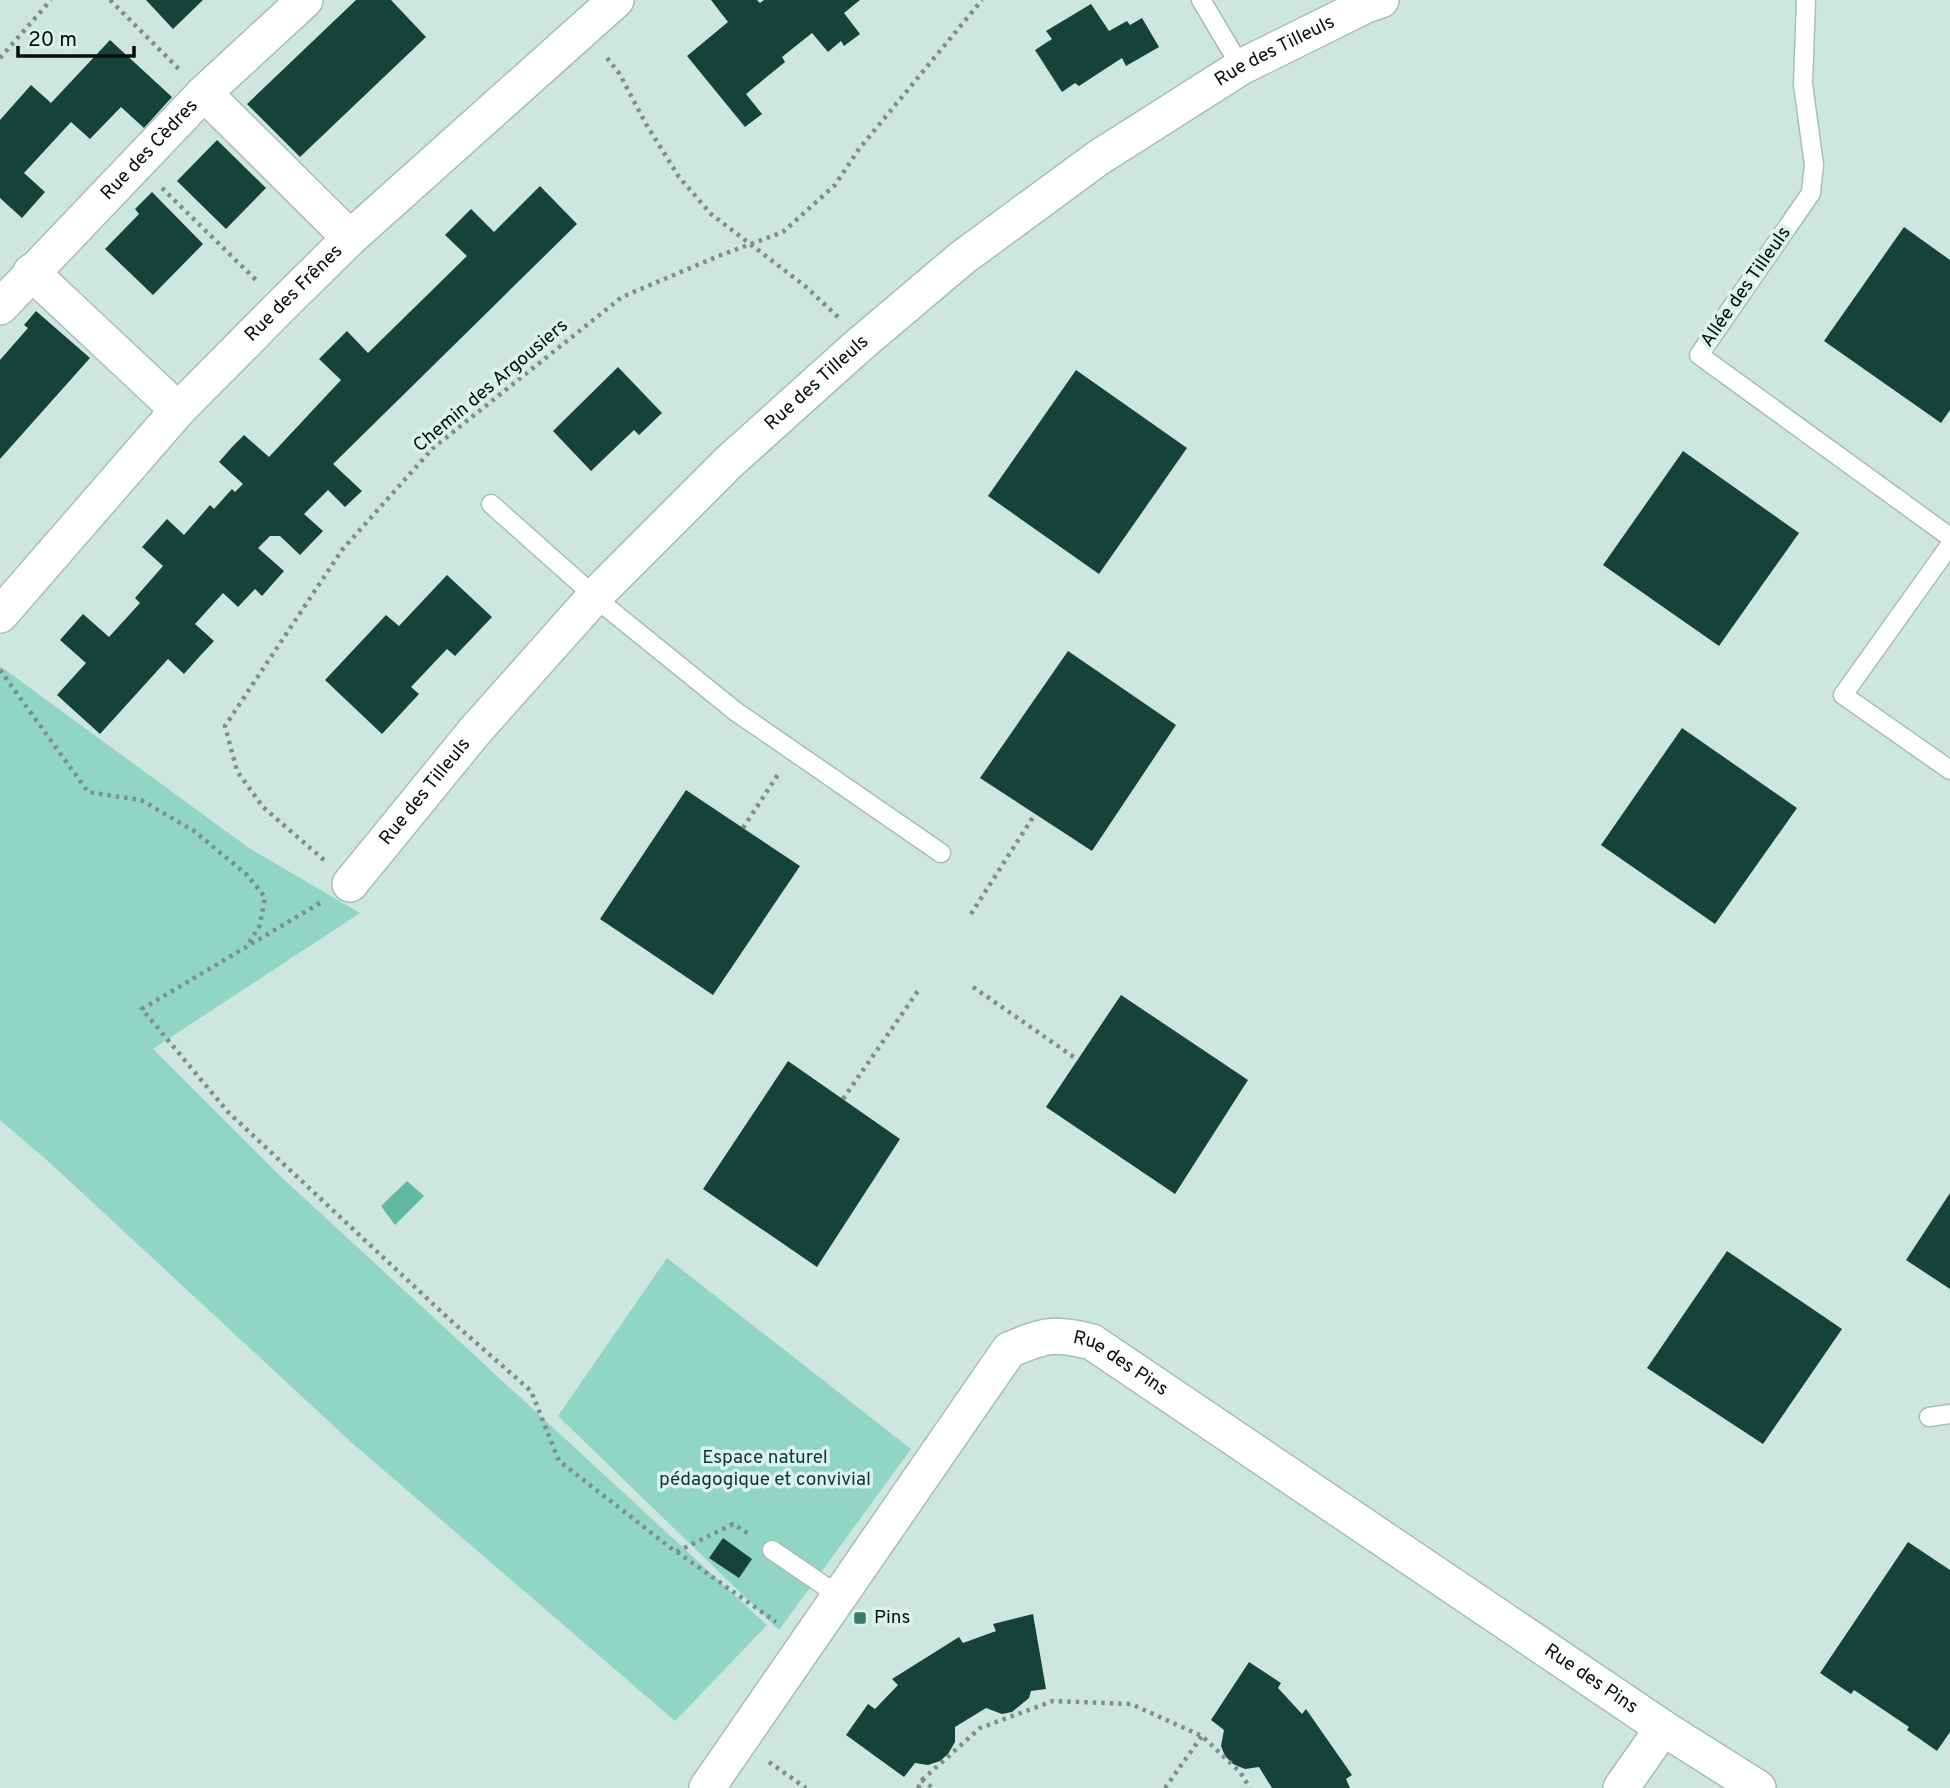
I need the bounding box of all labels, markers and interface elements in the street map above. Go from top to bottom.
street label: Rue des Tilleuls [1210,10,1339,92]
scale bar [18,14,133,58]
text: 20 m [28,27,77,54]
street label: Rue des Cèdres [96,94,204,206]
street label: Allée des Tilleuls [1696,222,1796,352]
street label: Rue des Frênes [240,240,348,347]
street label: Chemin des Argousiers [409,314,573,458]
street label: Rue des Tilleuls [760,330,874,436]
street label: Rue des Tilleuls [374,733,476,850]
street label: Rue des Pins [1071,1326,1173,1402]
park label: Espace naturel pédagogique et convivial [659,1446,871,1492]
place label: Pins [874,1606,910,1630]
marker: Pins [852,1610,868,1626]
street label: Rue des Pins [1539,1639,1642,1719]

